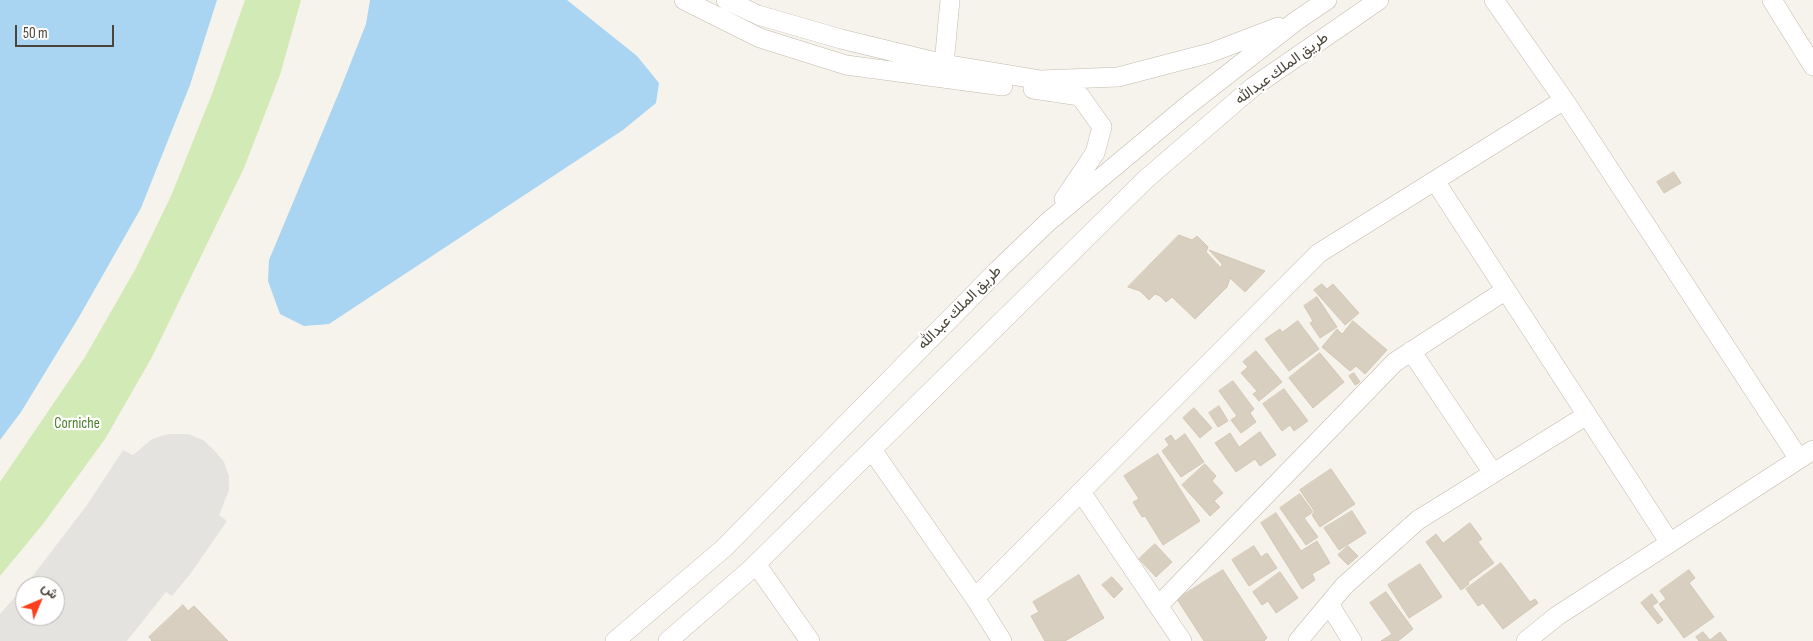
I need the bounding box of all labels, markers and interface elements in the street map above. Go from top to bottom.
scale bar [18,15,116,47]
text: 50 m [23,24,48,43]
street label: طريق الملك عبدالله [1232,29,1332,109]
street label: طريق الملك عبدالله [914,262,1006,354]
park label: Corniche [54,415,100,433]
north arrow [15,576,65,626]
text: ش [38,579,62,603]

